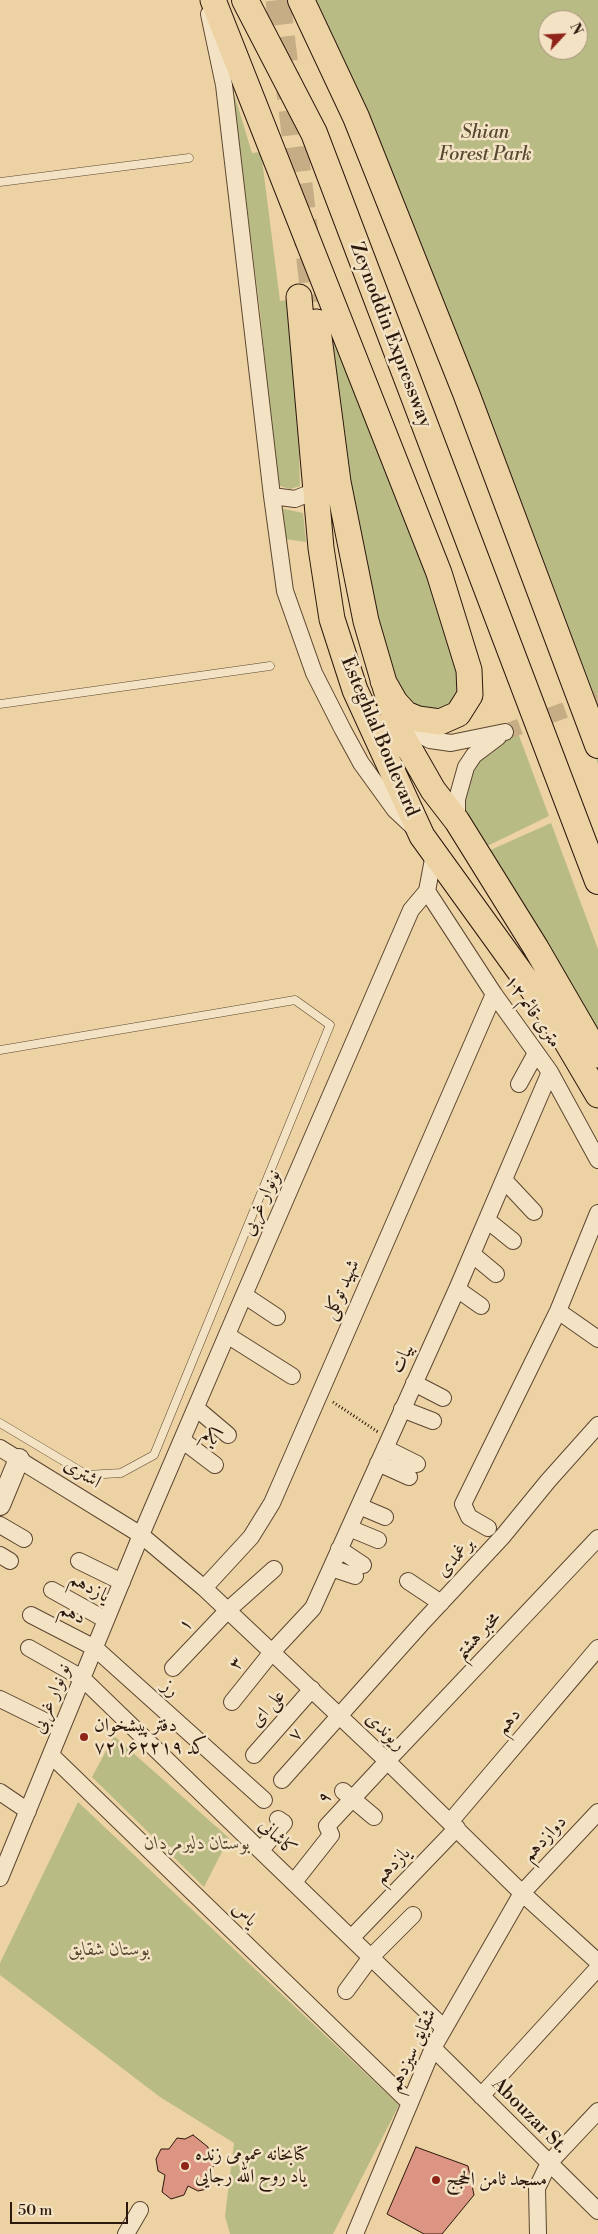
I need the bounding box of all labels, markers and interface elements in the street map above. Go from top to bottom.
north arrow [538,10,588,60]
text: N [565,20,586,38]
park label: Shian Forest Park [438,122,532,166]
street label: Zeynoddin Expressway [344,239,436,431]
street label: Esteghlal Boulevard [335,654,423,820]
street label: ۱۲ متری قائم [499,971,565,1053]
street label: نونوار غربی [237,1167,287,1239]
street label: شهید توکلی [319,1256,365,1324]
street label: بیات [386,1341,420,1377]
street label: یکم [197,1423,225,1451]
street label: اشتری [59,1454,105,1494]
street label: برغمدی [432,1533,480,1583]
street label: یازدهم [65,1568,113,1608]
street label: دهم [55,1598,89,1630]
street label: مخبر هشتم [450,1607,506,1665]
street label: ۱ [174,1613,198,1637]
street label: ۳ [225,1653,249,1675]
street label: نو نوار غربی [28,1661,76,1737]
street label: رز [157,1675,183,1703]
street label: علی ای [245,1685,291,1733]
street label: دهم [492,1704,526,1740]
street label: ریوندی [360,1708,410,1756]
place label: دفتر پیشخوان کد ۷۲۱۶۲۲۱۹ [94,1715,207,1759]
street label: ۷ [284,1723,308,1747]
marker: دفتر پیشخوان کد ۷۲۱۶۲۲۱۹ [78,1731,90,1743]
street label: ۹ [313,1786,337,1810]
street label: دوازدهم [518,1811,572,1867]
street label: کاشانی [253,1815,301,1861]
park label: بوستان دلیرمردان [144,1833,250,1855]
street label: یازدهم [370,1843,416,1889]
street label: یاس [226,1897,262,1933]
park label: بوستان شقایق [68,1939,150,1961]
street label: شقایق سیزدهم [384,2006,442,2096]
street label: Abouzar St. [486,2073,572,2159]
place label: کتابخانه عمومی زنده یاد روح الله رجایی [195,2144,309,2188]
marker: کتابخانه عمومی زنده یاد روح الله رجایی [179,2160,191,2172]
place label: مسجد ثامن الحجج [446,2169,547,2191]
marker: مسجد ثامن الحجج [430,2174,442,2186]
scale bar [12,2192,130,2224]
text: 50 m [18,2201,52,2220]

